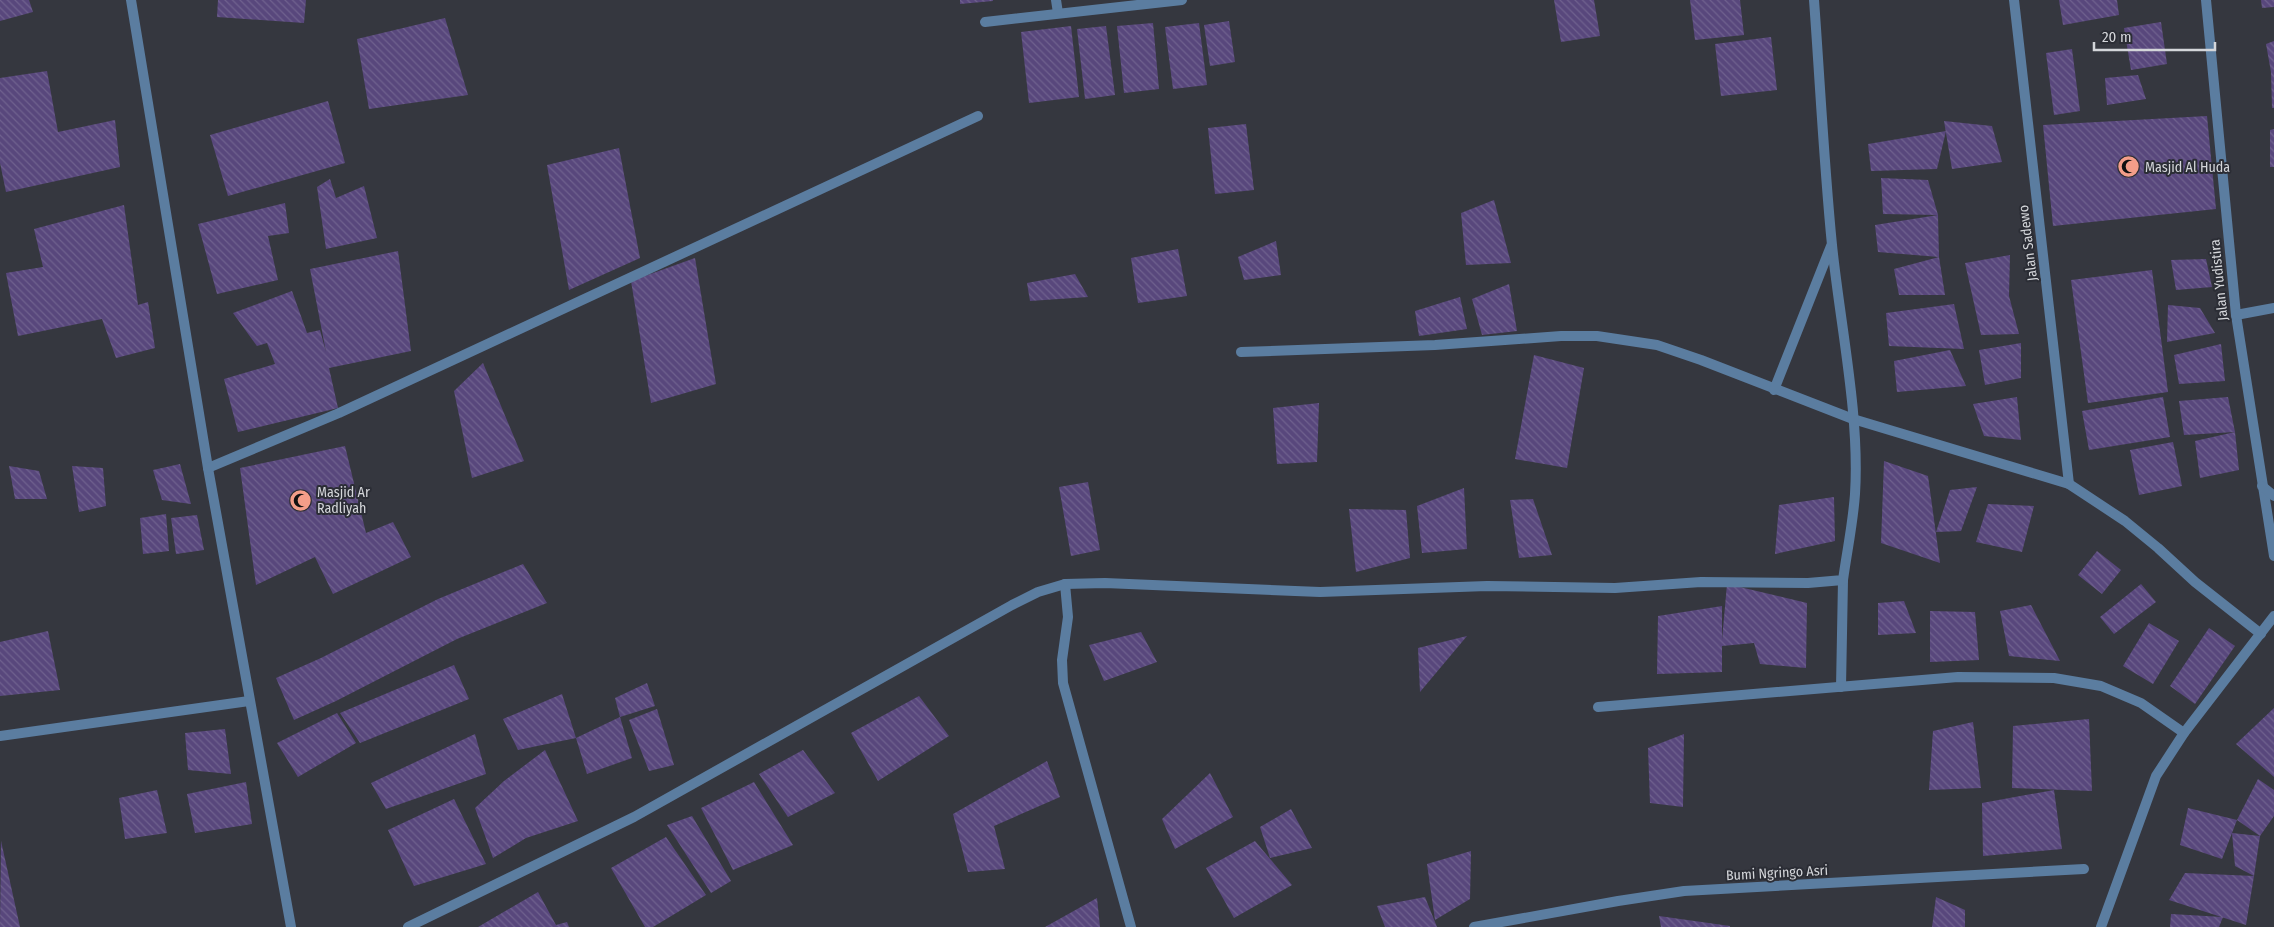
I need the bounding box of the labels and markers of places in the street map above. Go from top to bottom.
mosque icon: Masjid Al Huda [2117,155,2141,179]
place label: Masjid Al Huda [2145,159,2230,176]
place label: Masjid Ar Radliyah [317,484,370,517]
mosque icon: Masjid Ar Radliyah [289,488,313,512]

